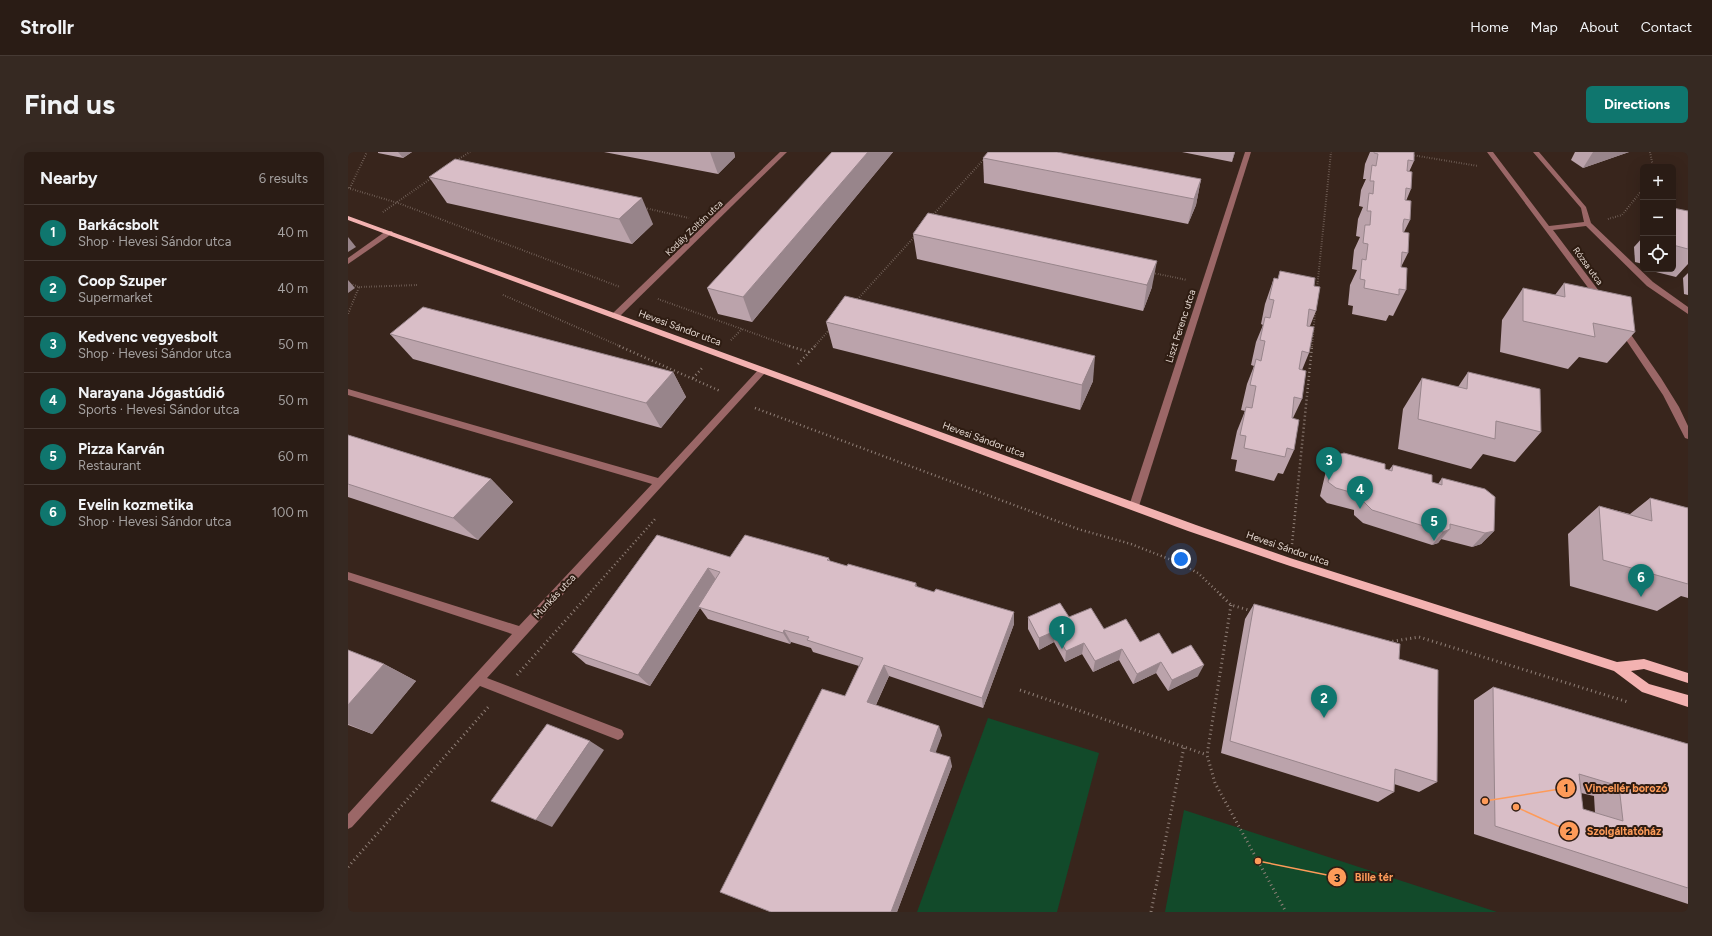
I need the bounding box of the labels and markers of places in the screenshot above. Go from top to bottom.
pin: 3 [1316,447,1342,480]
pin: 4 [1347,476,1373,509]
pin: 5 [1421,508,1447,541]
pin: 6 [1628,564,1654,597]
pin: 1 [1049,616,1075,649]
pin: 2 [1311,685,1337,718]
callout: Vincellér borozó [1556,776,1675,799]
callout: Szolgáltatóház [1559,819,1670,842]
callout: Bille tér [1327,866,1401,889]

